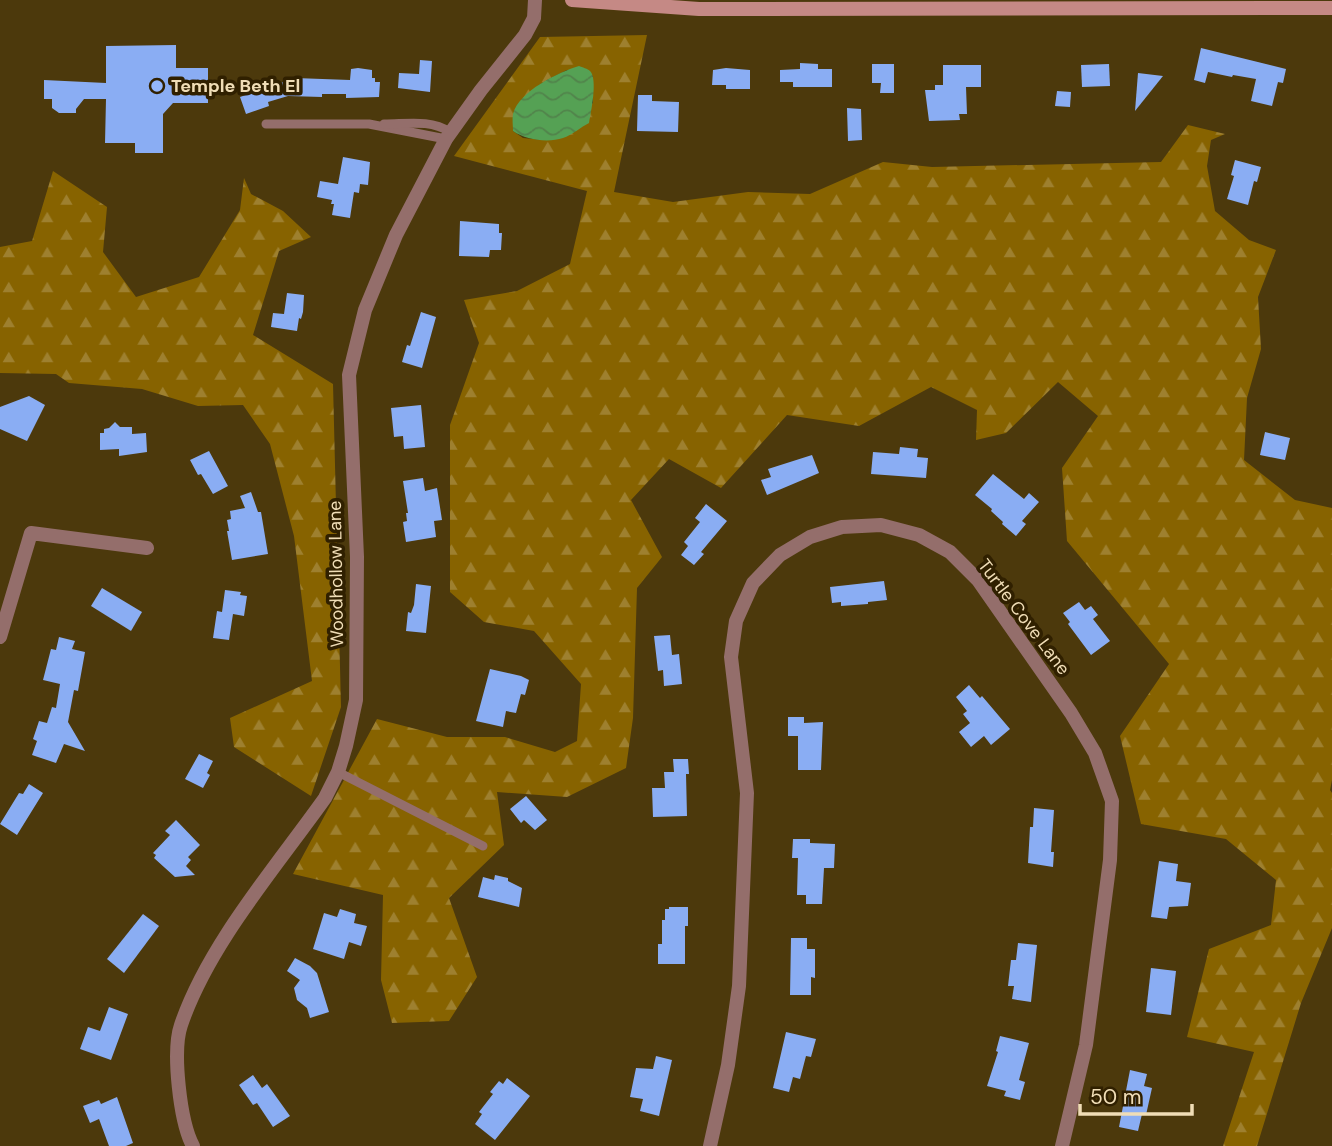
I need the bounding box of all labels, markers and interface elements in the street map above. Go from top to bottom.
place label: Temple Beth El [171,74,300,98]
marker: Temple Beth El [149,78,165,94]
street label: Woodhollow Lane [323,500,349,648]
street label: Turtle Cove Lane [973,554,1075,680]
scale bar [1080,1072,1192,1116]
text: 50 m [1090,1083,1141,1111]

